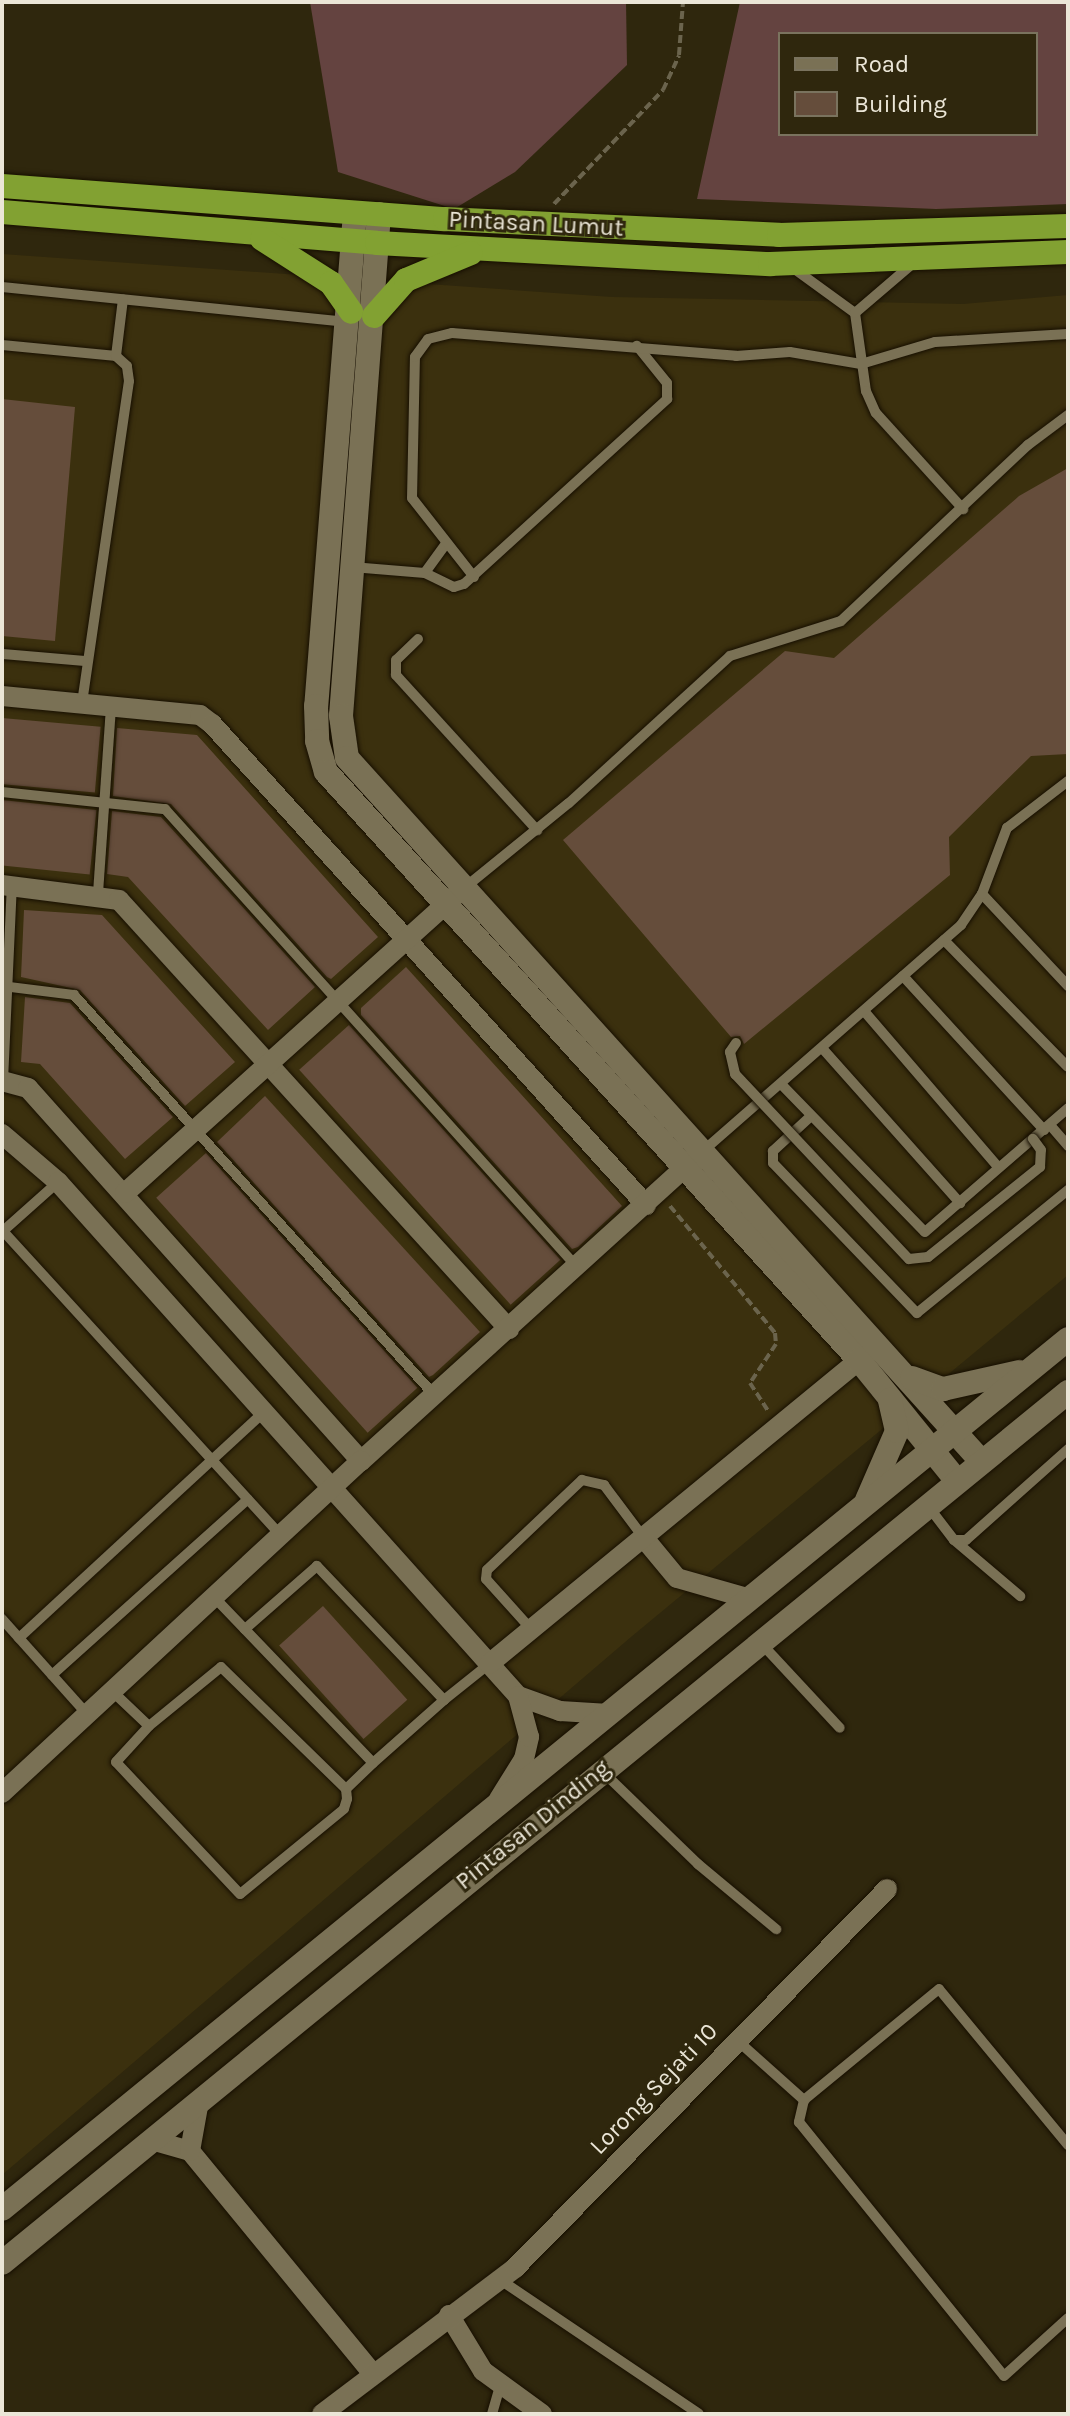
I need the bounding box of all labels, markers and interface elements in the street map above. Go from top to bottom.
legend [778,32,1038,136]
text: Road [854,50,909,78]
text: Building [854,90,947,118]
street label: Pintasan Lumut [448,205,624,243]
street label: Pintasan Dinding [450,1754,616,1896]
street label: Lorong Sejati 10 [584,2017,724,2161]

